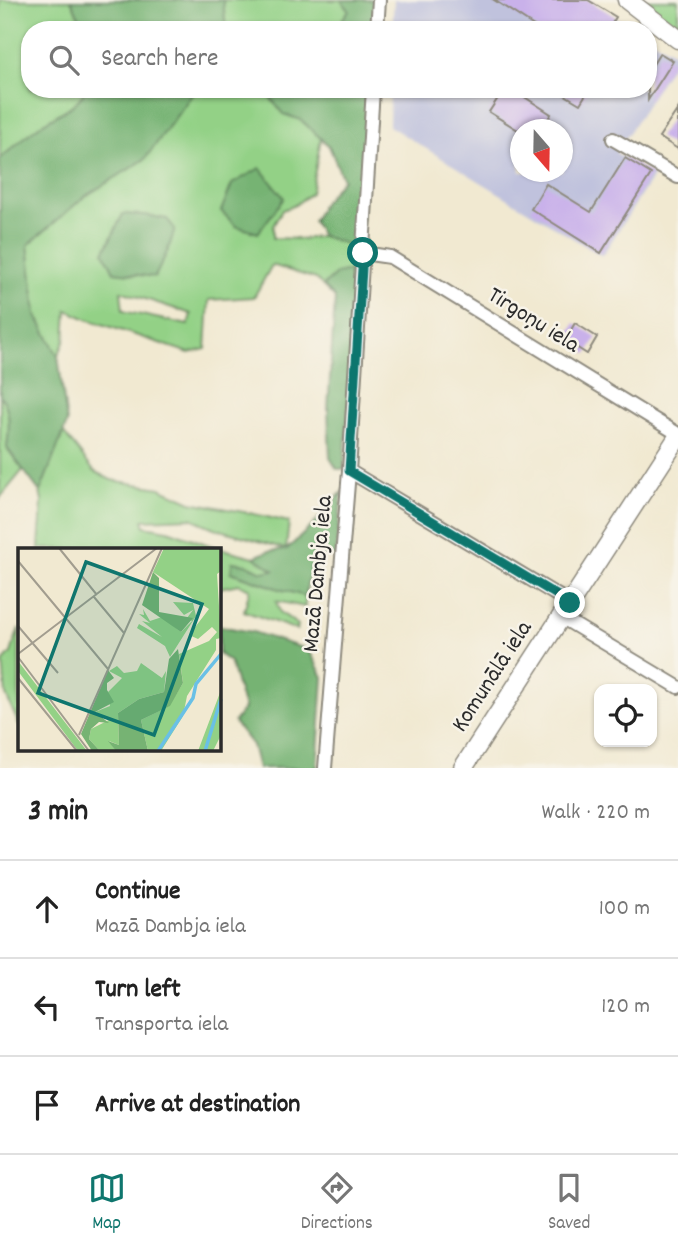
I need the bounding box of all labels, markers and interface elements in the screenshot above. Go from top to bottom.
search box [21,21,657,98]
icon: search [45,41,83,79]
text: Search here [101,41,219,78]
north arrow [510,119,573,182]
route start [347,237,378,268]
street label: Tirgoņu iela [480,279,586,363]
street label: Mazā Dambja iela [295,493,343,654]
inset map [18,548,220,750]
route end [554,587,585,618]
street label: Komunālā iela [444,614,542,739]
map controls [594,684,657,747]
button: locate [594,684,657,747]
text: 3 min [28,792,88,835]
text: Walk · 220 m [542,797,650,830]
text: Continue [95,874,180,911]
icon: ahead [28,890,66,928]
text: 100 m [599,893,650,926]
text: Mazā Dambja iela [95,911,246,944]
text: Turn left [95,972,181,1009]
icon: left [28,988,66,1026]
text: 120 m [601,991,650,1024]
text: Transporta iela [95,1009,228,1042]
icon: arrive [28,1086,66,1124]
text: Arrive at destination [95,1087,300,1124]
tab: Map [88,1169,126,1238]
tab: Directions [301,1169,373,1238]
tab: Saved [548,1169,590,1238]

